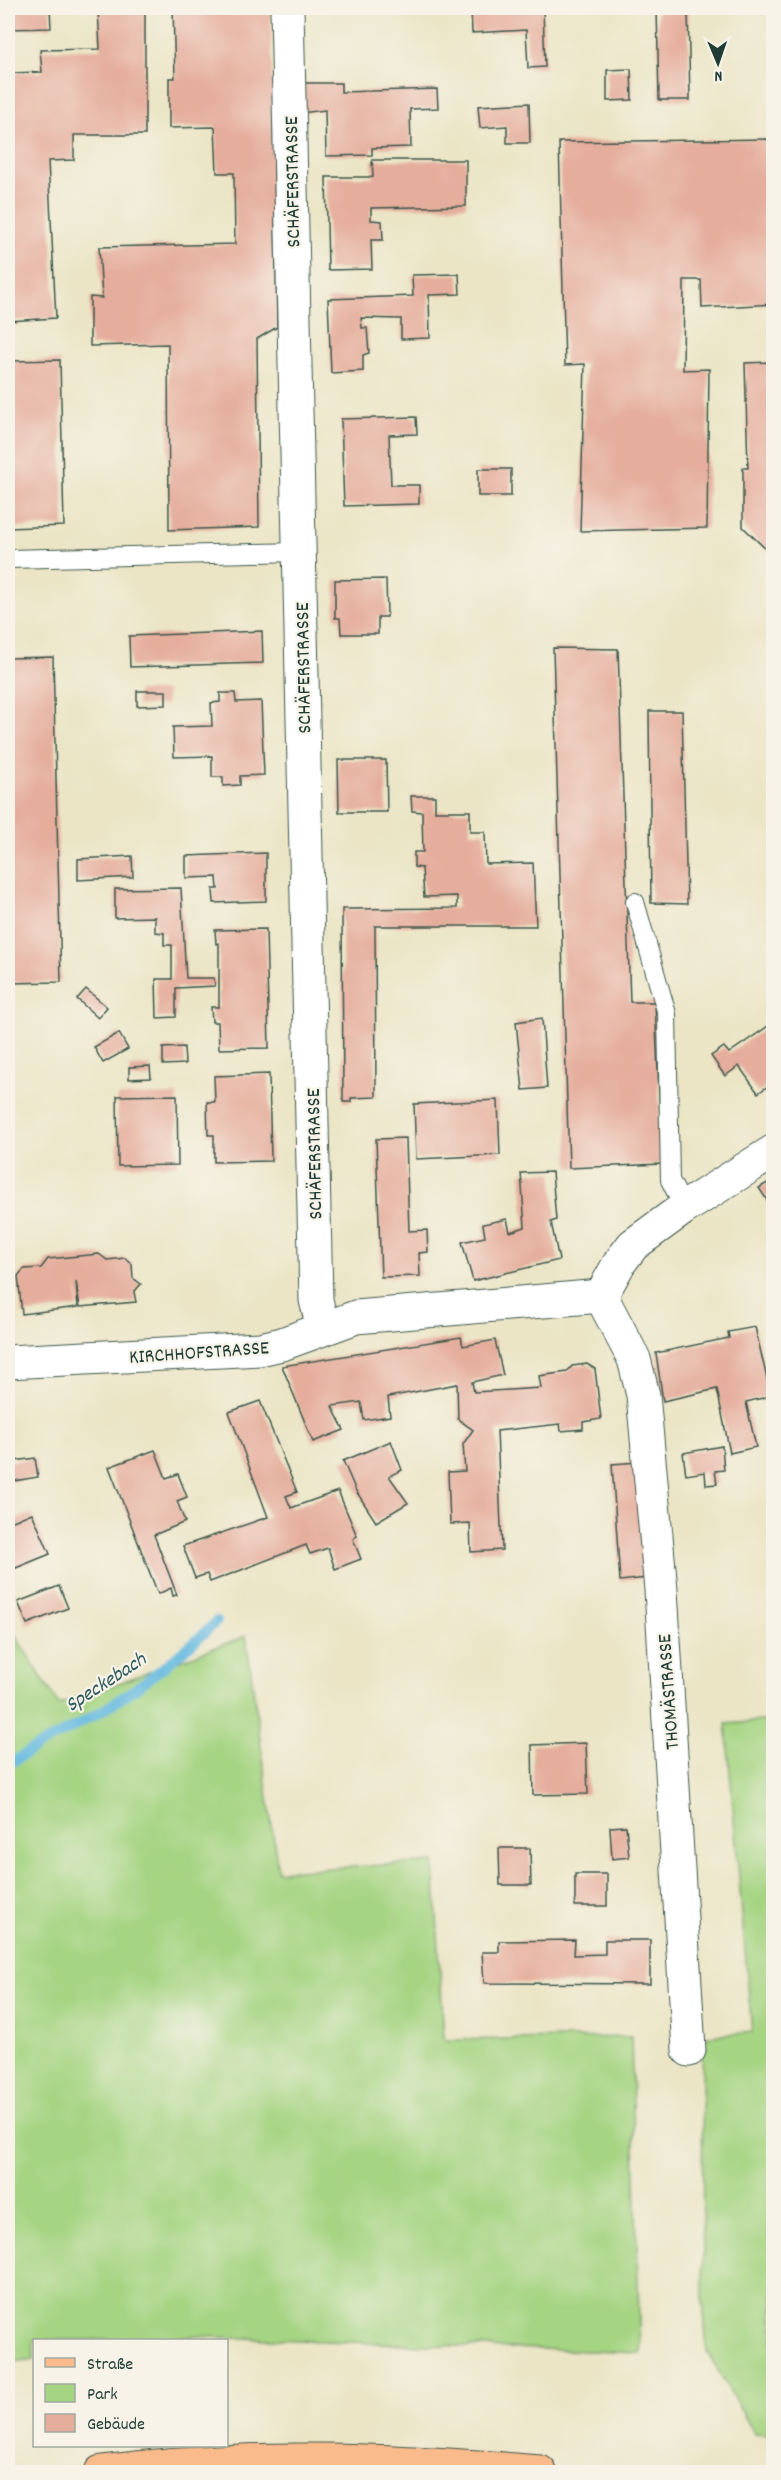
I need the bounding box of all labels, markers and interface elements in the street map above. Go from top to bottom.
north arrow [688,33,748,93]
text: N [714,64,723,87]
street label: SCHÄFERSTRASSE [279,116,309,248]
street label: SCHÄFERSTRASSE [290,602,320,734]
street label: SCHÄFERSTRASSE [301,1088,331,1220]
street label: KIRCHHOFSTRASSE [128,1335,270,1373]
street label: THOMÄSTRASSE [652,1633,688,1751]
water label: Speckebach [60,1645,154,1721]
legend [33,2339,228,2447]
text: Straße [87,2353,133,2378]
text: Park [87,2383,118,2408]
text: Gebäude [87,2413,145,2438]

